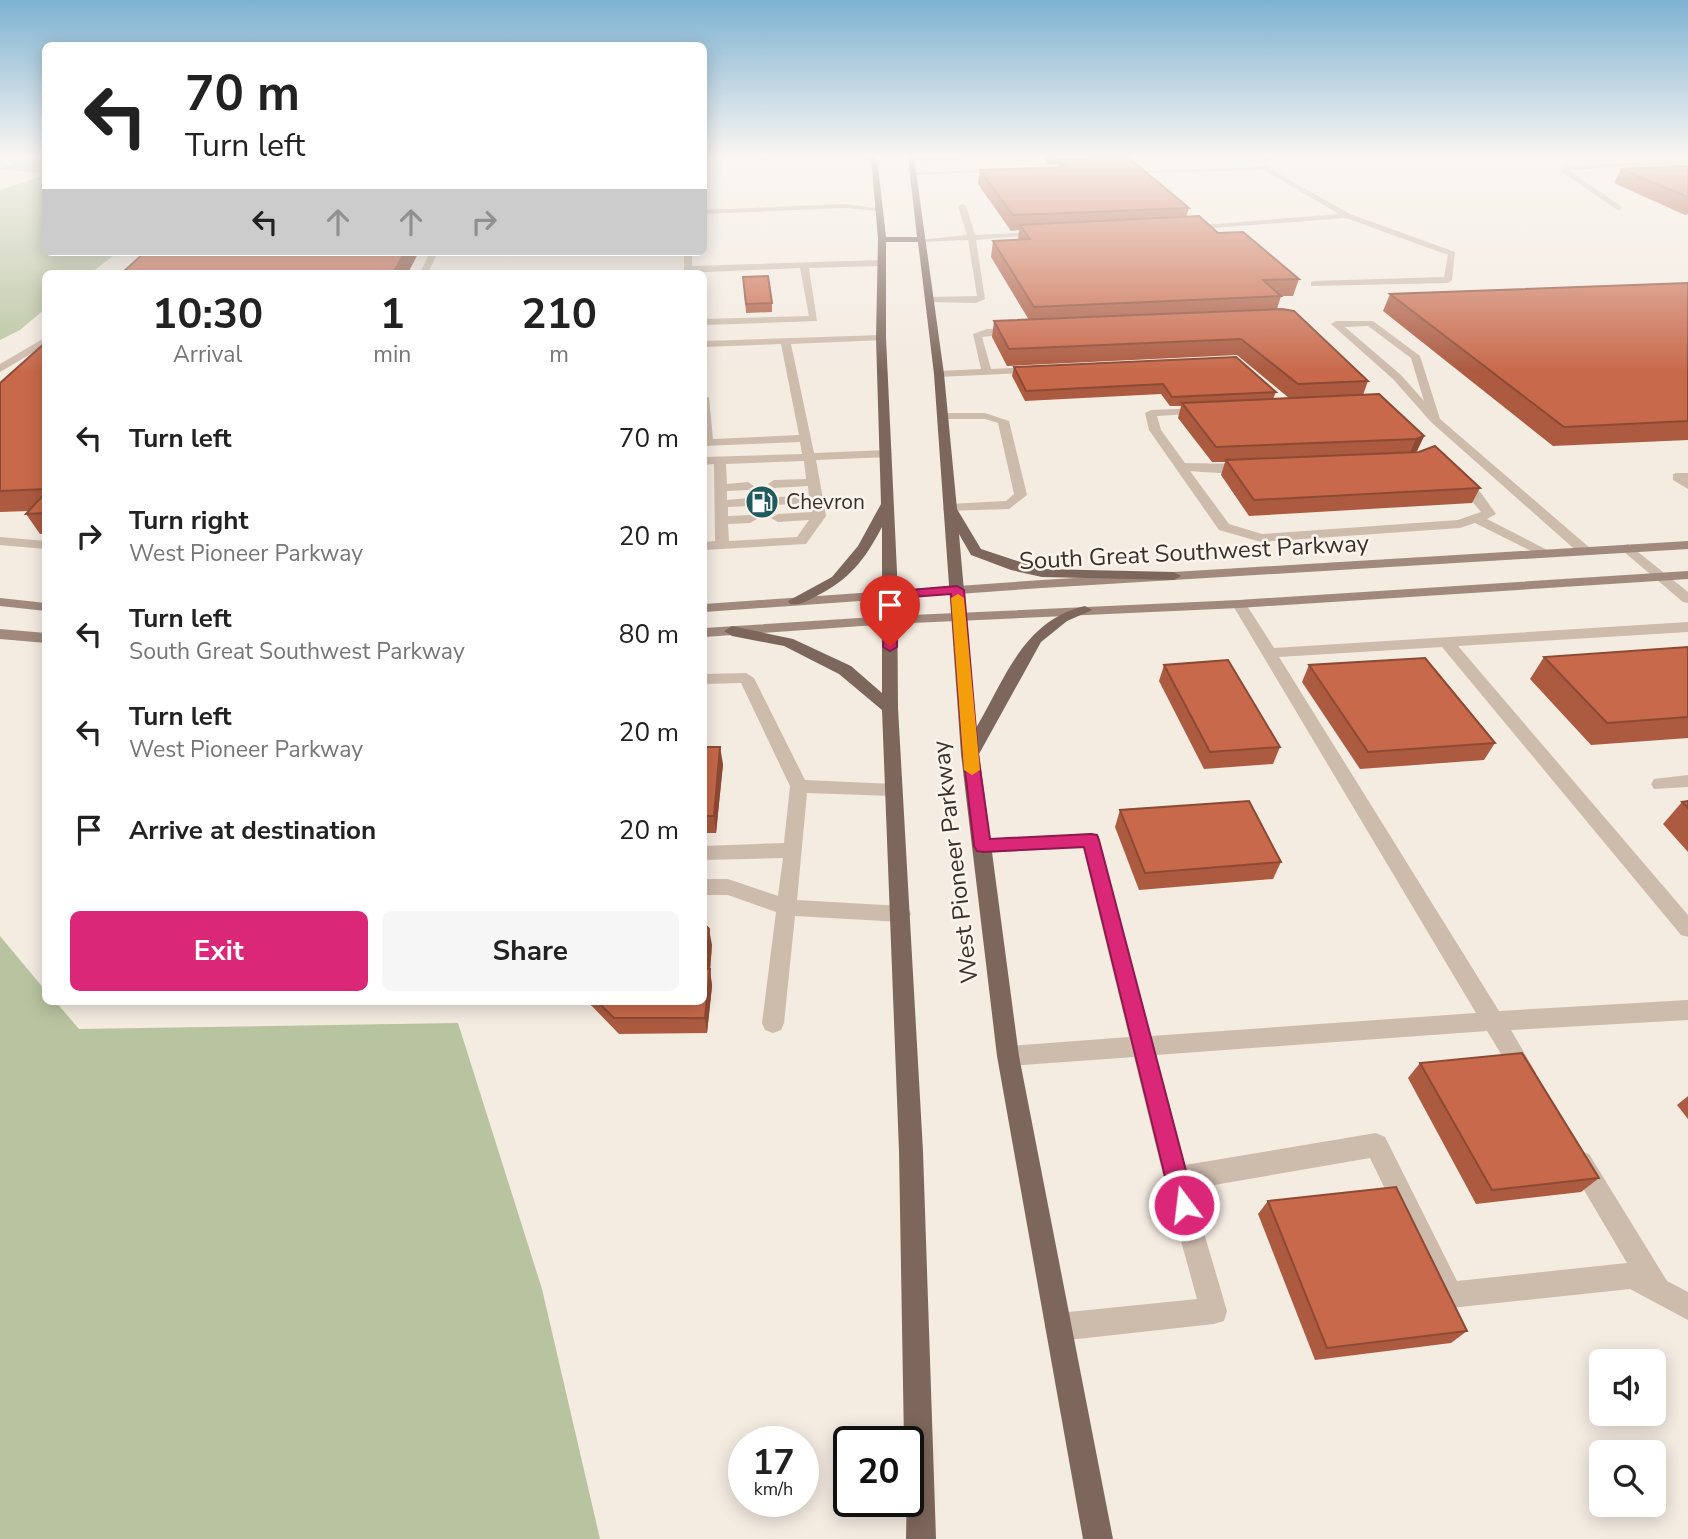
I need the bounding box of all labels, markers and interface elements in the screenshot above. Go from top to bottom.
text: 70 m [185,60,300,127]
icon: left [70,70,161,161]
text: Turn left [185,124,305,167]
icon: left [246,203,284,241]
icon: ahead [319,203,357,241]
icon: ahead [392,203,430,241]
icon: right [465,203,503,241]
text: 10:30 [152,286,263,343]
text: 1 [380,286,405,343]
text: 210 [521,286,597,343]
text: Arrival [173,339,242,370]
text: min [373,339,411,370]
text: m [549,339,569,370]
icon: left [70,419,108,457]
text: Turn left [129,421,232,456]
text: 70 m [619,421,679,456]
fuel station icon: Chevron [743,483,781,521]
place label: Chevron [786,488,865,516]
text: Turn right [129,503,248,538]
icon: right [70,517,108,555]
text: 20 m [619,519,679,554]
street label: South Great Southwest Parkway [1018,527,1370,577]
text: West Pioneer Parkway [129,538,363,569]
pin [860,575,920,647]
icon: arrive [871,586,909,624]
text: Turn left [129,601,232,636]
icon: left [70,615,108,653]
text: 80 m [619,617,679,652]
text: South Great Southwest Parkway [129,636,465,667]
text: Turn left [129,699,232,734]
icon: left [70,713,108,751]
text: 20 m [619,715,679,750]
text: West Pioneer Parkway [129,734,363,765]
street label: West Pioneer Parkway [924,738,986,985]
icon: arrive [70,811,108,849]
text: Arrive at destination [129,813,376,848]
text: 20 m [619,813,679,848]
button: Exit [70,911,368,991]
button: Share [382,911,679,991]
position arrow [1147,1168,1221,1242]
map controls [1589,1349,1666,1517]
button: sound [1589,1349,1666,1426]
speed limit sign: 20 [833,1426,924,1517]
text: 17 [752,1439,795,1486]
button: search [1589,1440,1666,1517]
text: km/h [754,1477,793,1501]

